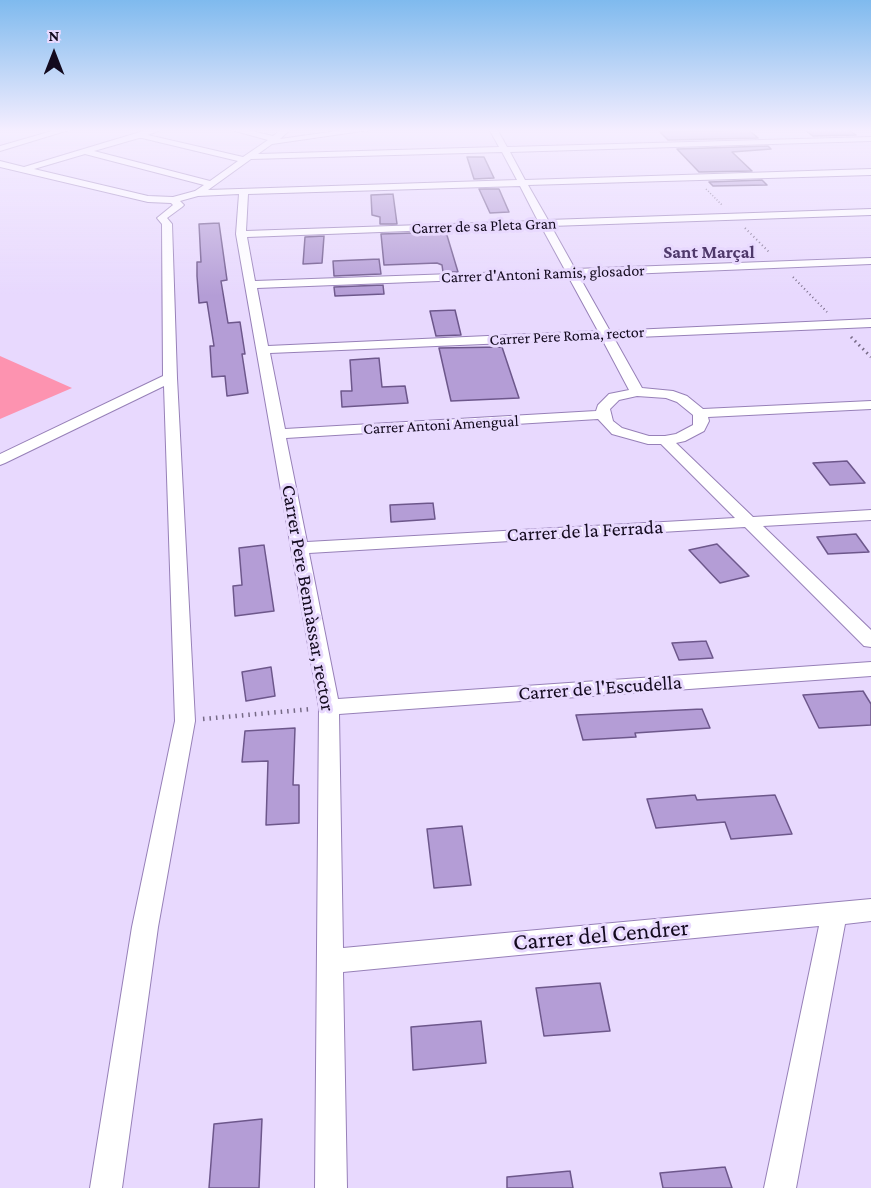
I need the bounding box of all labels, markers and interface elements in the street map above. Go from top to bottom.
north arrow [24,24,84,84]
text: N [49,27,59,44]
street label: Carrer de sa Pleta Gran [411,214,557,238]
district label: Sant Marçal [663,241,755,263]
street label: Carrer d'Antoni Ramis, glosador [441,261,645,287]
street label: Carrer Pere Roma, rector [489,322,645,350]
street label: Carrer Antoni Amengual [363,411,519,439]
street label: Carrer Pere Bennàssar, rector [276,483,340,713]
street label: Carrer de la Ferrada [506,515,664,547]
street label: Carrer de l'Escudella [517,670,683,706]
street label: Carrer del Cendrer [512,913,690,957]

